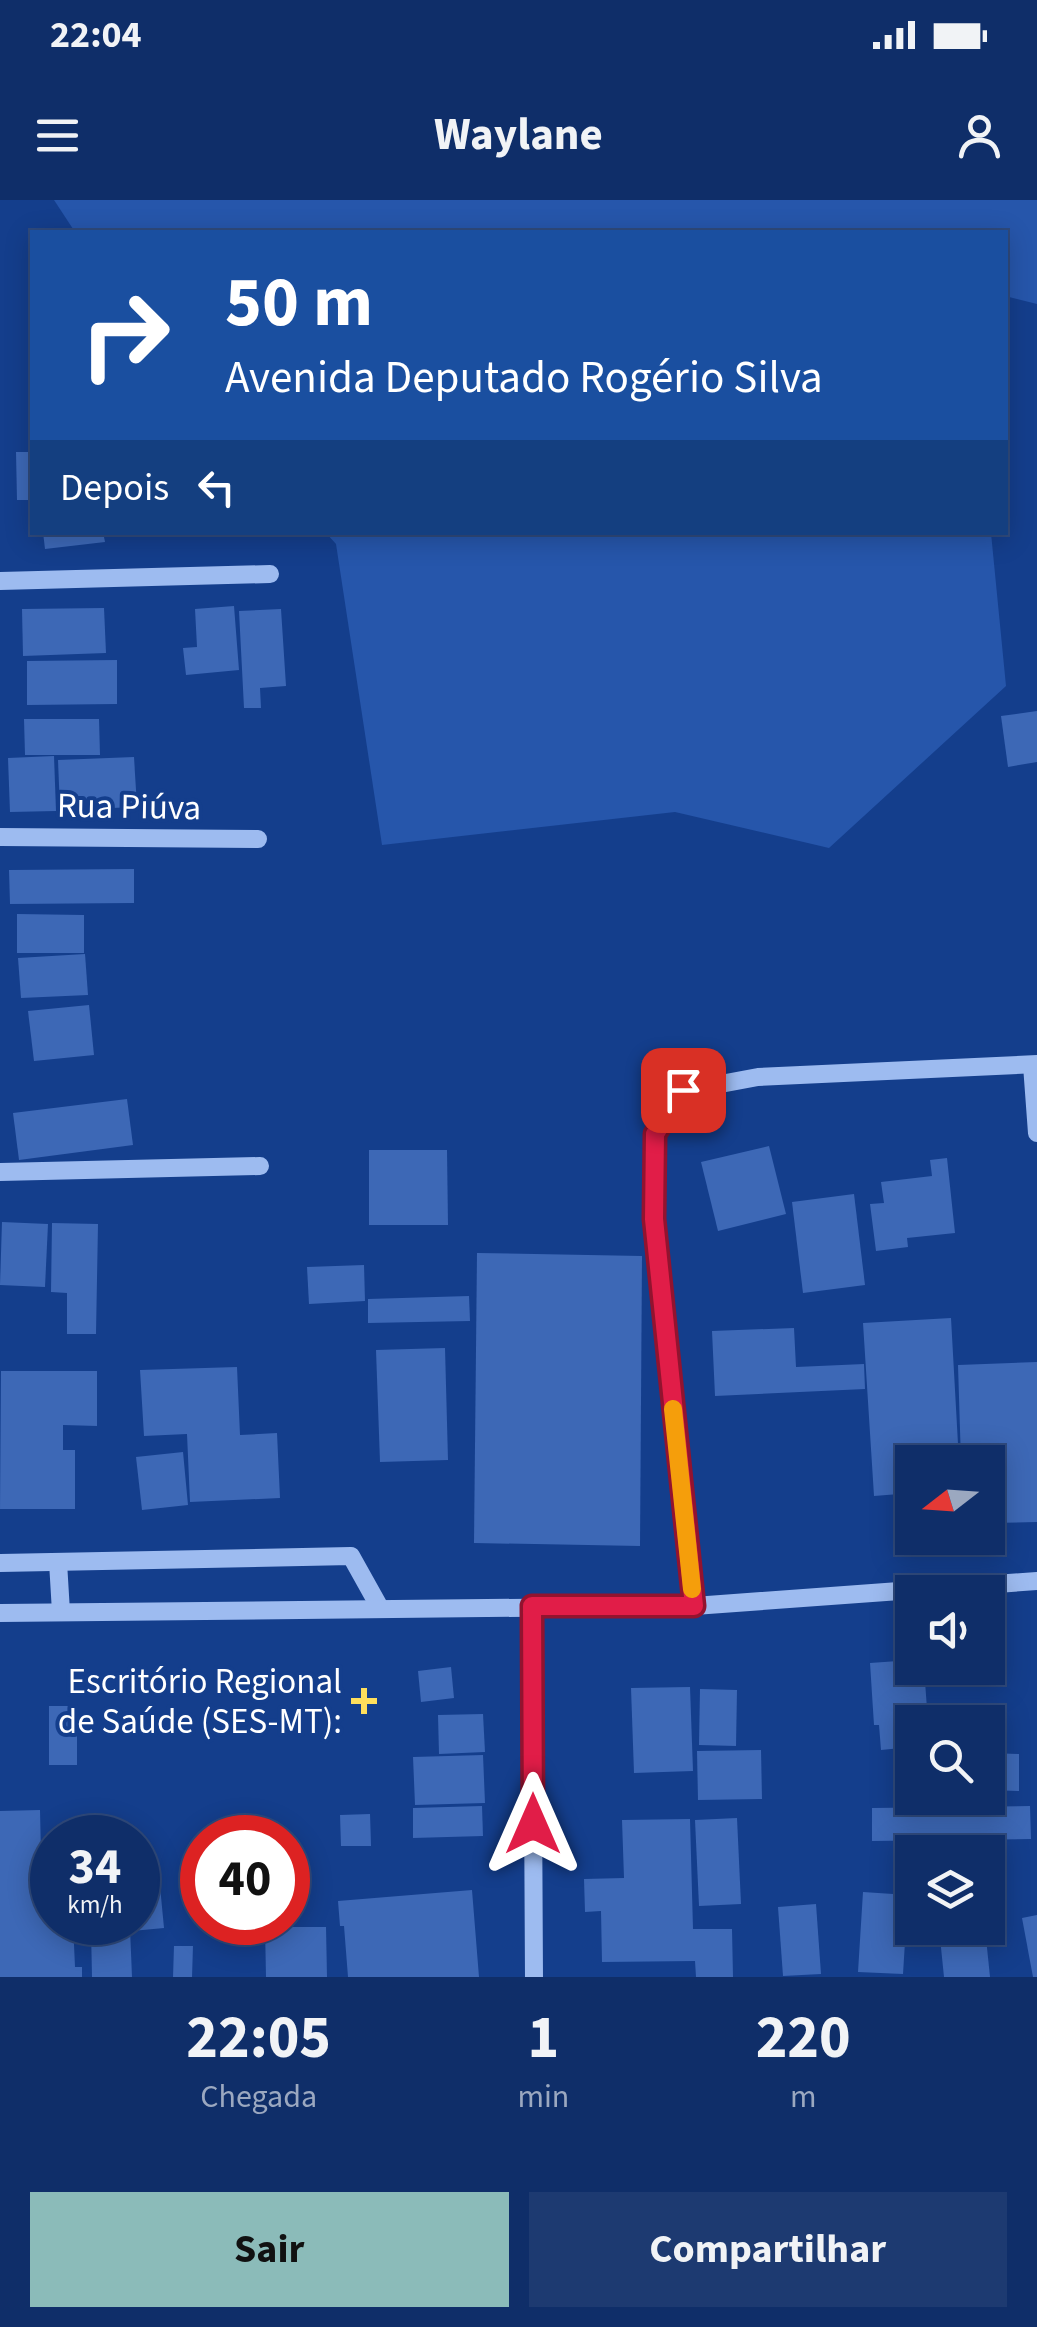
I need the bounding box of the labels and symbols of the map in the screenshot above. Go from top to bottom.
street label: Rua Piúva [56,781,202,833]
pin [641,1048,726,1133]
north arrow [895,1445,1005,1555]
place label: Escritório Regional de Saúde (SES-MT): [58,1657,342,1747]
marker: Escritório Regional de Saúde (SES-MT): [351,1688,377,1714]
position arrow [481,1772,585,1876]
speed limit sign: 40 [180,1815,310,1945]

